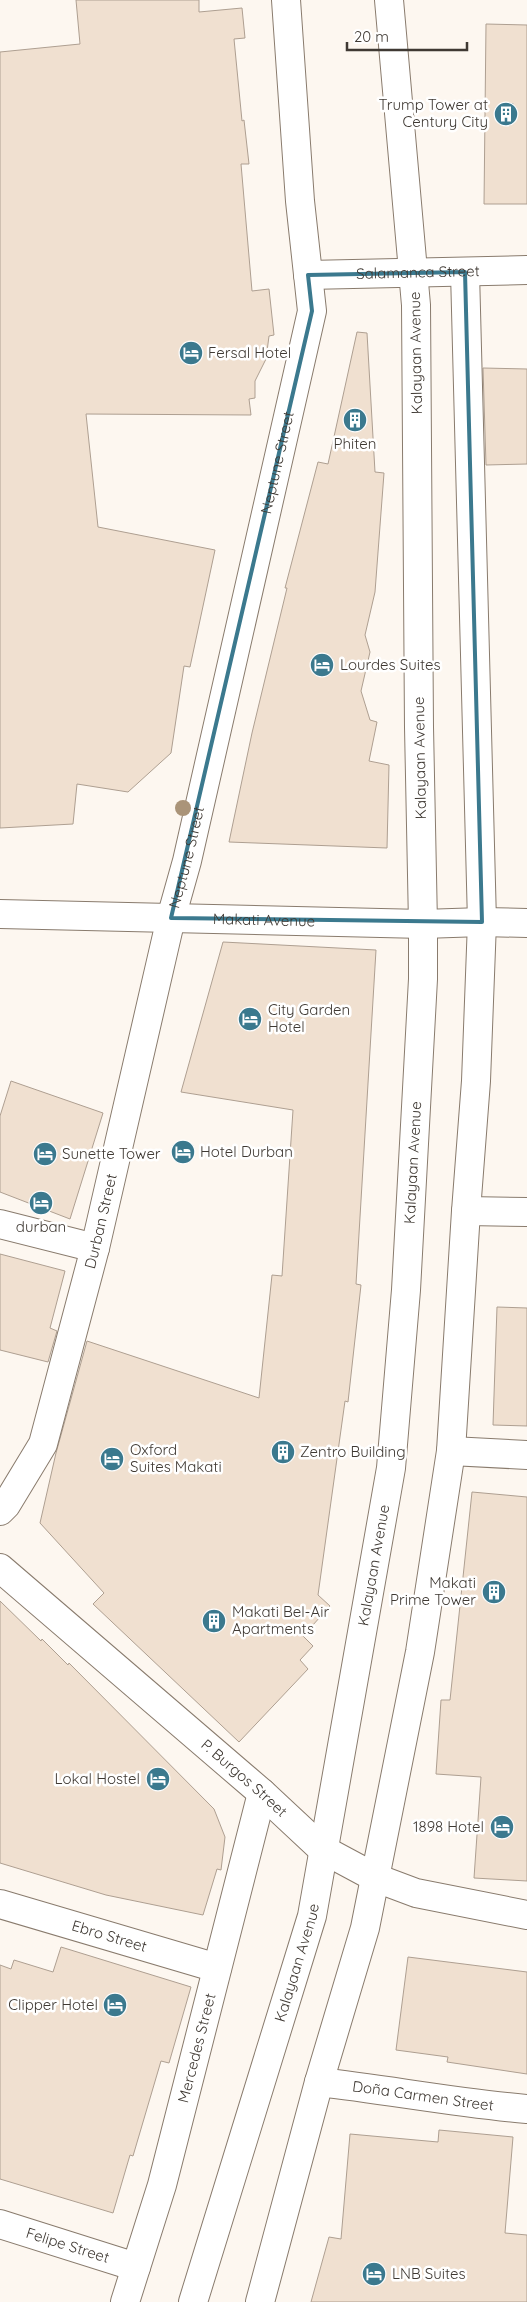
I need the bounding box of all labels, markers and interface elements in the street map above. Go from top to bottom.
scale bar [347,20,467,52]
text: 20 m [354,27,389,46]
place label: Trump Tower at Century City [379,95,488,131]
building icon: Trump Tower at Century City [493,101,519,127]
street label: Salamanca Street [356,261,480,283]
street label: Kalayaan Avenue [405,292,426,415]
hotel icon: Fersal Hotel [178,340,204,366]
place label: Fersal Hotel [208,343,291,362]
building icon: Phiten [342,407,368,433]
street label: Neptune Street [256,409,298,516]
place label: Phiten [334,434,376,453]
hotel icon: Lourdes Suites [309,652,335,678]
place label: Lourdes Suites [340,655,440,674]
street label: Kalayaan Avenue [409,697,430,820]
street label: Neptune Street [164,804,208,910]
street label: Makati Avenue [213,909,315,930]
place label: City Garden Hotel [268,1000,350,1036]
hotel icon: City Garden Hotel [237,1006,263,1032]
street label: Kalayaan Avenue [400,1101,425,1224]
hotel icon: Hotel Durban [170,1139,196,1165]
hotel icon: Sunette Tower [32,1141,58,1167]
place label: Hotel Durban [200,1142,293,1161]
place label: Sunette Tower [62,1144,161,1163]
street label: Durban Street [80,1172,121,1271]
hotel icon: durban [28,1190,54,1216]
place label: durban [16,1217,66,1236]
building icon: Zentro Building [270,1439,296,1465]
place label: Oxford Suites Makati [130,1440,222,1476]
place label: Zentro Building [300,1442,406,1461]
hotel icon: Oxford Suites Makati [99,1446,125,1472]
street label: Kalayaan Avenue [353,1503,393,1627]
place label: Makati Prime Tower [390,1573,476,1609]
building icon: Makati Prime Tower [481,1579,507,1605]
place label: Makati Bel-Air Apartments [232,1602,329,1638]
building icon: Makati Bel-Air Apartments [201,1608,227,1634]
street label: P. Burgos Street [197,1735,291,1821]
hotel icon: Lokal Hostel [145,1766,171,1792]
place label: Lokal Hostel [55,1769,140,1788]
hotel icon: 1898 Hotel [489,1814,515,1840]
place label: 1898 Hotel [413,1817,484,1836]
street label: Kalayaan Avenue [270,1902,323,2024]
street label: Ebro Street [70,1916,149,1956]
street label: Mercedes Street [173,1991,220,2105]
hotel icon: Clipper Hotel [102,1992,128,2018]
place label: Clipper Hotel [8,1995,98,2014]
street label: Doña Carmen Street [351,2076,495,2115]
street label: Felipe Street [24,2223,112,2267]
hotel icon: LNB Suites [361,2261,387,2287]
place label: LNB Suites [392,2264,465,2283]

